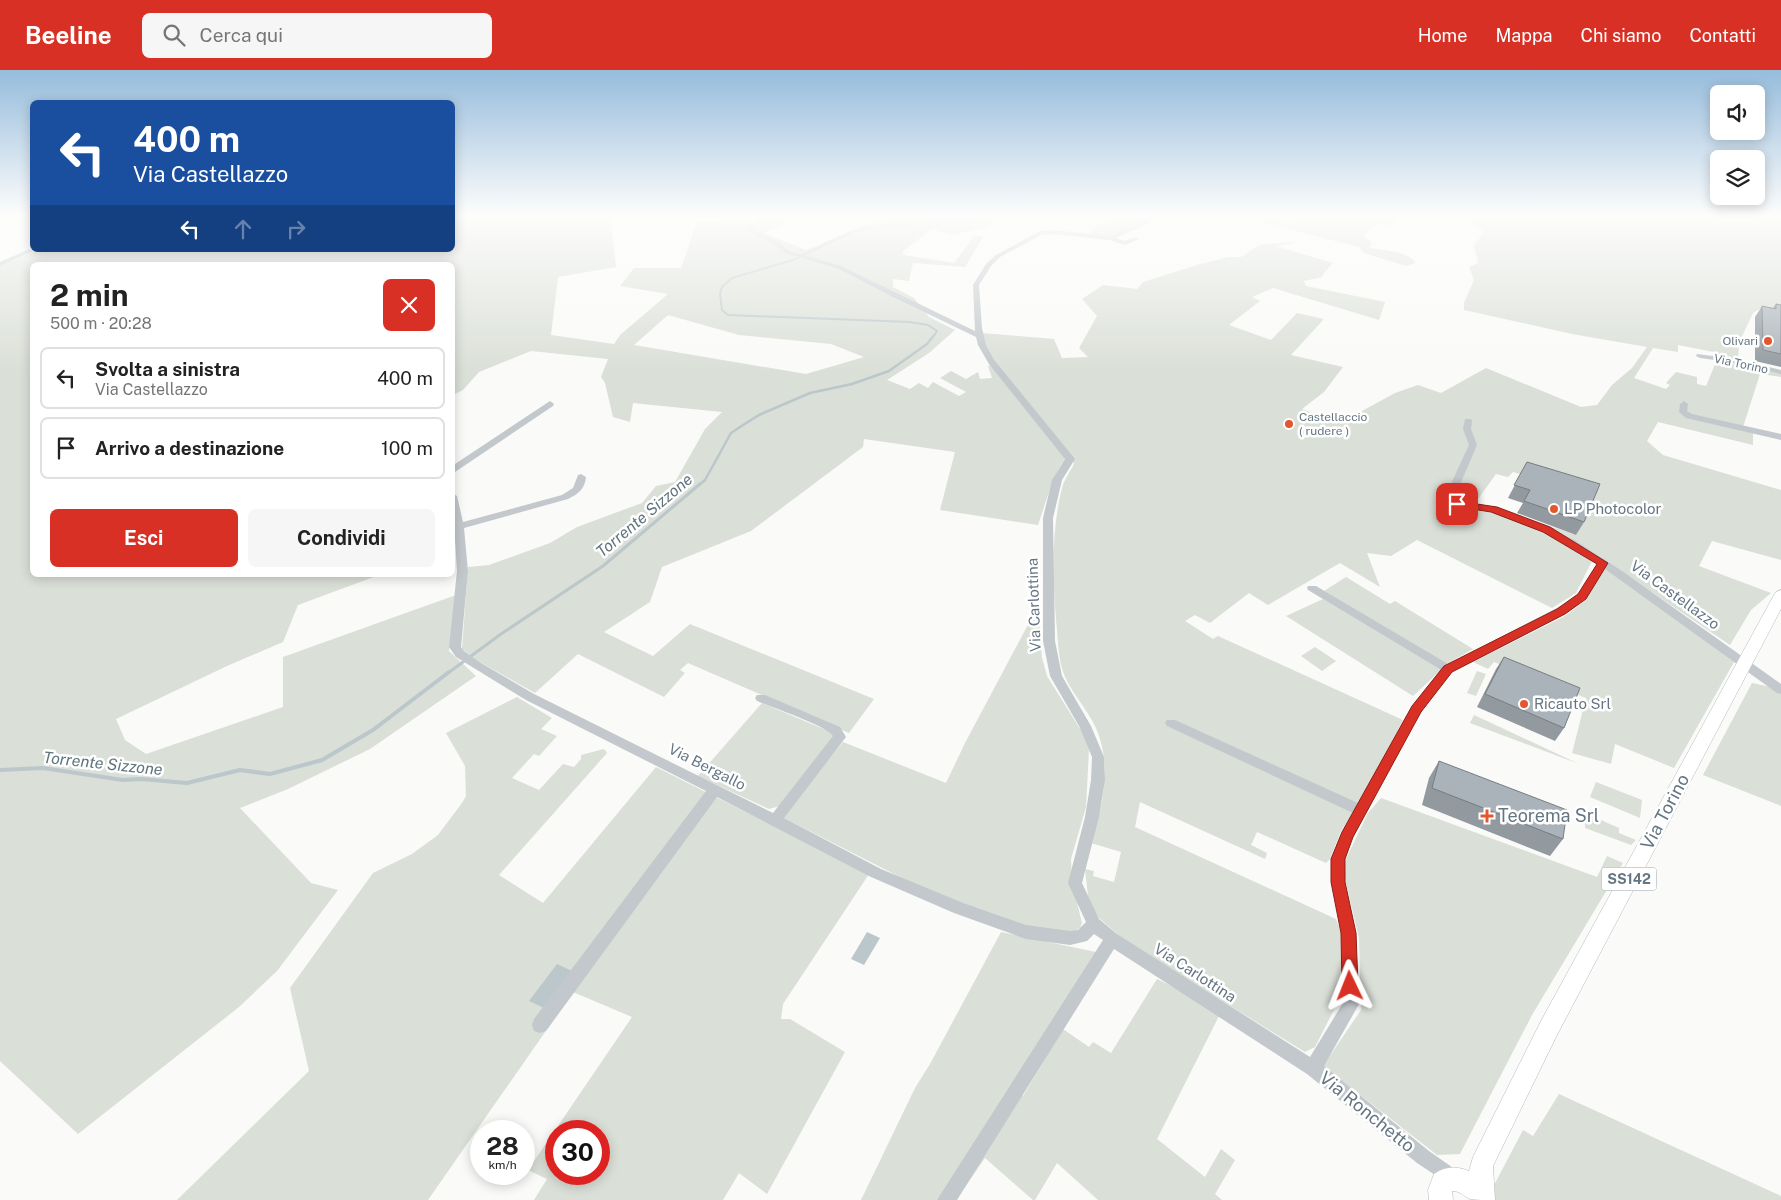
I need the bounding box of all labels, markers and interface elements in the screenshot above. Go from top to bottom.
search box [142,13,492,58]
text: Beeline [25,21,112,49]
icon: search [160,21,188,49]
text: Cerca qui [200,24,283,46]
text: Home [1418,25,1467,46]
text: Mappa [1495,25,1553,46]
text: Chi siamo [1581,25,1661,46]
text: Contatti [1689,25,1756,46]
map controls [1710,85,1765,205]
button: sound [1710,85,1765,140]
text: 400 m [133,119,240,160]
icon: left [50,120,115,185]
button: layers [1710,150,1765,205]
text: Via Castellazzo [133,161,288,187]
icon: left [176,215,204,243]
icon: ahead [229,215,257,243]
icon: right [282,215,310,243]
text: 2 min [50,277,129,313]
button: close [383,279,435,331]
text: 500 m · 20:28 [50,314,152,333]
place label: Olivari [1723,334,1758,348]
marker: Olivari [1762,335,1774,347]
street label: Via Torino [1713,351,1770,377]
text: Svolta a sinistra [95,358,240,380]
icon: left [52,364,80,392]
text: 400 m [377,367,433,389]
text: Via Castellazzo [95,380,208,399]
place label: Castellaccio ( rudere ) [1299,410,1368,438]
marker: Castellaccio ( rudere ) [1283,418,1295,430]
icon: arrive [52,434,80,462]
text: Arrivo a destinazione [95,437,284,459]
text: 100 m [381,437,433,459]
water label: Torrente Sizzone [592,469,697,561]
pin [1436,483,1478,525]
icon: arrive [1443,490,1471,518]
place label: LP Photocolor [1564,500,1662,517]
marker: LP Photocolor [1548,503,1560,515]
button: Esci [50,509,238,567]
button: Condividi [248,509,435,567]
street label: Via Castellazzo [1628,557,1723,633]
street label: Via Carlottina [1023,558,1044,652]
place label: Ricauto Srl [1534,695,1611,712]
marker: Ricauto Srl [1518,698,1530,710]
street label: Via Bergallo [666,740,749,793]
water label: Torrente Sizzone [42,748,164,779]
street label: Via Torino [1636,770,1693,853]
place label: Teorema Srl [1498,805,1599,826]
marker: Teorema Srl [1480,809,1494,823]
road number: SS142 [1602,868,1656,891]
street label: Via Carlottina [1151,940,1239,1005]
position arrow [1323,959,1375,1011]
street label: Via Ronchetto [1316,1067,1419,1156]
speed limit sign: 30 [545,1120,610,1185]
text: 28 [486,1131,519,1161]
text: km/h [488,1158,517,1172]

